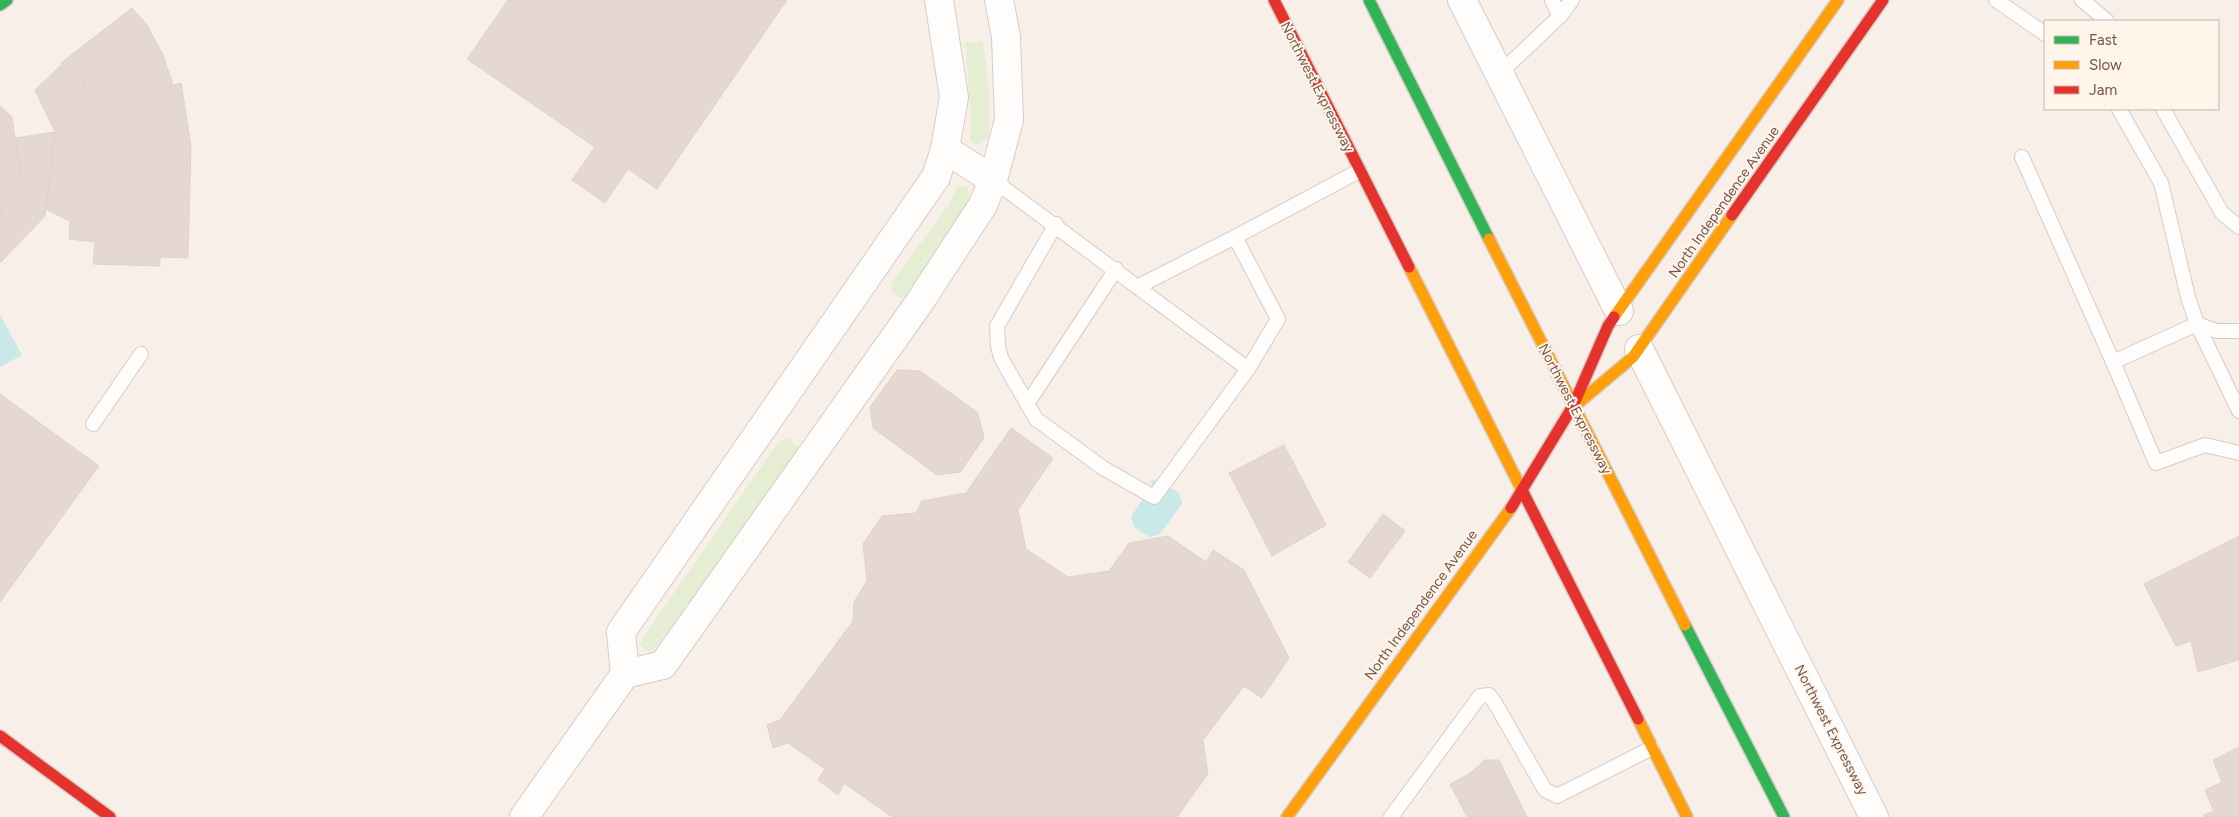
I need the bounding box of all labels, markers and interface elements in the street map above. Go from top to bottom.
street label: Northwest Expressway [1277,19,1358,156]
legend [2044,20,2219,110]
text: Fast [2089,31,2118,49]
text: Slow [2089,56,2122,74]
text: Jam [2089,81,2117,99]
street label: North Independence Avenue [1665,123,1783,281]
street label: Northwest Expressway [1535,341,1616,478]
street label: North Independence Avenue [1361,526,1481,683]
street label: Northwest Expressway [1791,662,1872,799]

